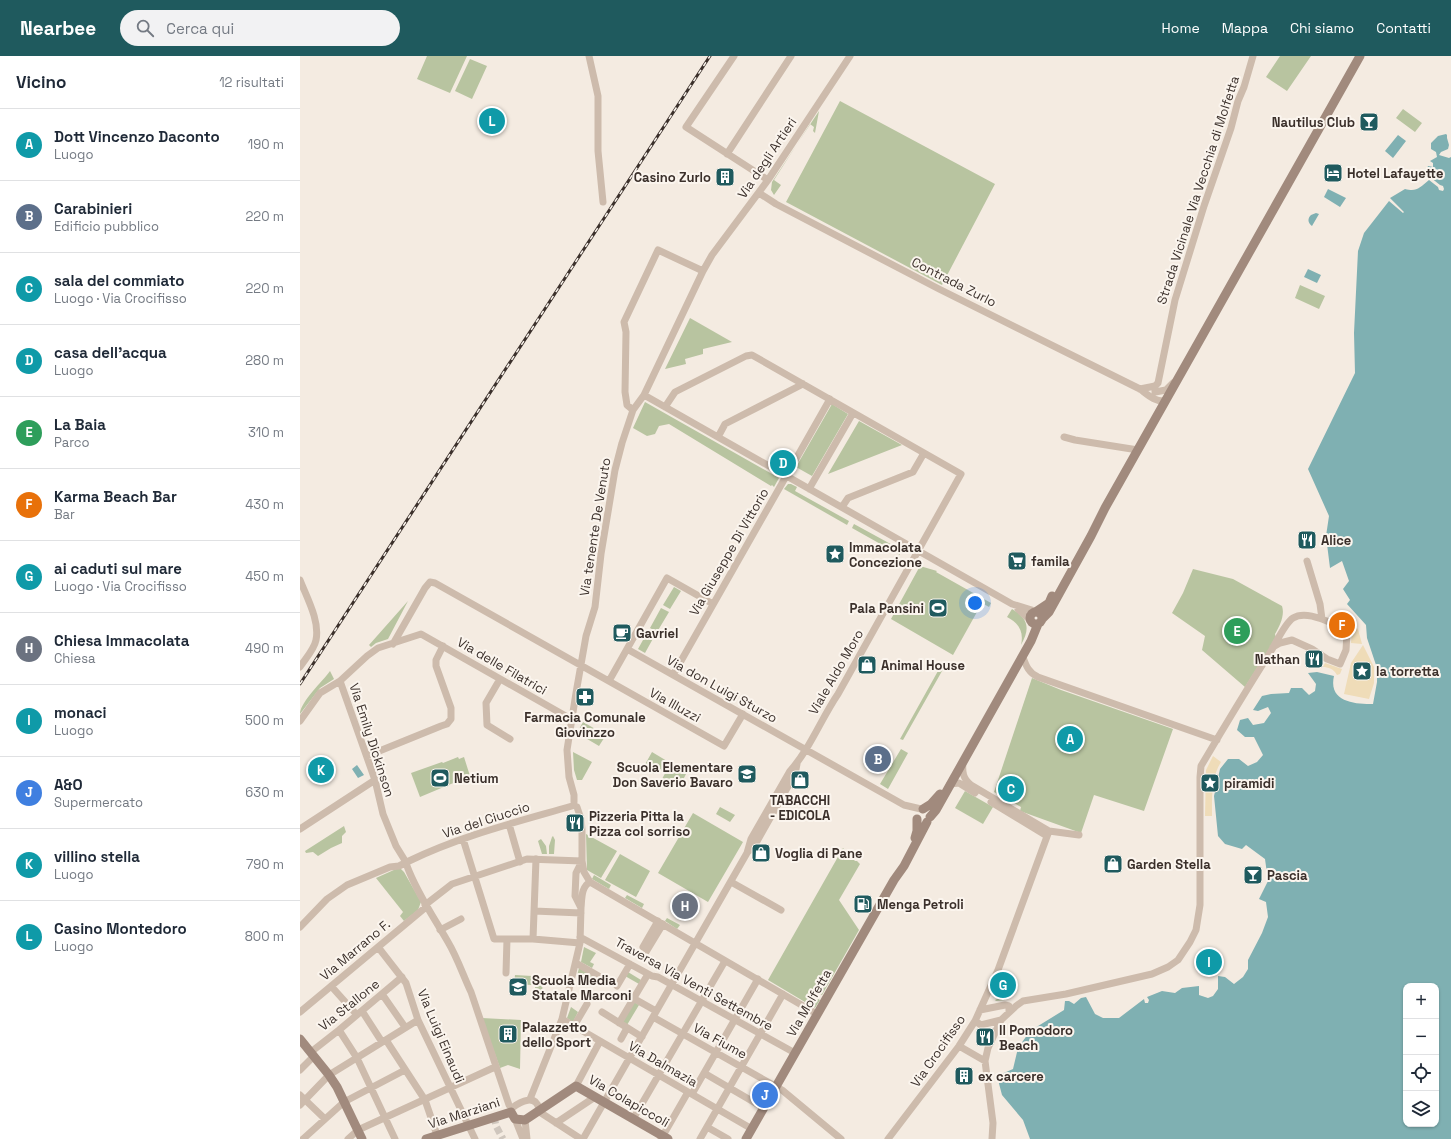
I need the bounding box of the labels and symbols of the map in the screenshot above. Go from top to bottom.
street label: Strada Vicinale Via Vecchia di Molfetta [1153,73,1243,306]
pin: L [479,106,505,136]
bar icon: Nautilus Club [1358,111,1380,133]
street label: Via degli Artieri [734,114,800,202]
place label: Nautilus Club [1272,114,1355,131]
hotel icon: Hotel Lafayette [1322,162,1344,184]
place label: Hotel Lafayette [1347,165,1443,182]
building icon: Casino Zurlo [714,166,736,188]
place label: Casino Zurlo [634,169,711,186]
street label: Contrada Zurlo [909,253,999,311]
pin: D [770,448,796,478]
street label: Via tenente De Venuto [576,456,614,598]
street label: Via Giuseppe Di Vittorio [685,485,773,619]
restaurant icon: Alice [1296,529,1318,551]
place label: Alice [1321,532,1351,549]
place label: Immacolata Concezione [849,539,922,571]
place icon: Immacolata Concezione [824,543,846,565]
supermarket icon: famila [1006,550,1028,572]
place label: famila [1031,553,1070,570]
your location [965,593,985,613]
sports icon: Pala Pansini [927,597,949,619]
place label: Pala Pansini [850,600,924,617]
pin: F [1329,610,1355,640]
pin: E [1224,616,1250,646]
cafe icon: Gavriel [611,622,633,644]
place label: Gavriel [636,625,678,642]
street label: Viale Aldo Moro [805,626,867,718]
street label: Via delle Filatrici [454,633,550,699]
restaurant icon: Nathan [1303,648,1325,670]
street label: Via don Luigi Sturzo [664,651,780,727]
place label: Nathan [1255,651,1300,668]
shop icon: Animal House [856,654,878,676]
place label: Animal House [881,657,965,674]
place icon: la torretta [1351,660,1373,682]
place label: la torretta [1376,663,1440,680]
street label: Via Emily Dickinson [346,681,398,799]
street label: Via Illuzzi [646,684,704,726]
pharmacy icon: Farmacia Comunale Giovinzzo [574,686,596,708]
place label: Farmacia Comunale Giovinzzo [524,709,646,741]
pin: A [1057,724,1083,754]
pin: B [865,744,891,774]
pin: K [308,755,334,785]
place label: Scuola Elementare Don Saverio Bavaro [613,759,733,791]
school or university icon: Scuola Elementare Don Saverio Bavaro [736,763,758,785]
sports icon: Netium [429,767,451,789]
shop icon: TABACCHI - EDICOLA [789,769,811,791]
place label: Netium [454,770,499,787]
place icon: piramidi [1199,772,1221,794]
pin: C [998,774,1024,804]
place label: piramidi [1224,775,1275,792]
place label: TABACCHI - EDICOLA [770,792,831,824]
street label: Via del Ciuccio [440,798,532,842]
place label: Pizzeria Pitta la Pizza col sorriso [589,808,690,840]
restaurant icon: Pizzeria Pitta la Pizza col sorriso [564,812,586,834]
shop icon: Voglia di Pane [750,842,772,864]
place label: Voglia di Pane [775,845,862,862]
shop icon: Garden Stella [1102,853,1124,875]
place label: Garden Stella [1127,856,1211,873]
bar icon: Pascia [1242,864,1264,886]
place label: Pascia [1267,867,1308,884]
pin: H [672,891,698,921]
fuel station icon: Menga Petroli [852,893,874,915]
place label: Menga Petroli [877,896,964,913]
street label: Via Marrano F. [316,916,394,984]
street label: Traversa Via Venti Settembre [612,933,776,1035]
pin: I [1196,947,1222,977]
street label: Via Molfetta [783,966,835,1040]
pin: G [990,970,1016,1000]
place label: Scuola Media Statale Marconi [532,972,632,1004]
street label: Via Stallone [315,975,383,1035]
school or university icon: Scuola Media Statale Marconi [507,976,529,998]
street label: Via Luigi Einaudi [414,986,468,1086]
street label: Via Crocifisso [907,1012,969,1090]
place label: Palazzetto dello Sport [522,1019,591,1051]
street label: Via Fiume [690,1019,750,1063]
place label: Il Pomodoro Beach [999,1022,1073,1054]
building icon: Palazzetto dello Sport [497,1023,519,1045]
restaurant icon: Il Pomodoro Beach [974,1026,996,1048]
street label: Via Dalmazia [625,1037,701,1091]
building icon: ex carcere [953,1065,975,1087]
place label: ex carcere [978,1068,1044,1085]
street label: Via Colapiccoli [586,1071,672,1131]
pin: J [752,1080,778,1110]
street label: Via Marziani [426,1093,502,1133]

